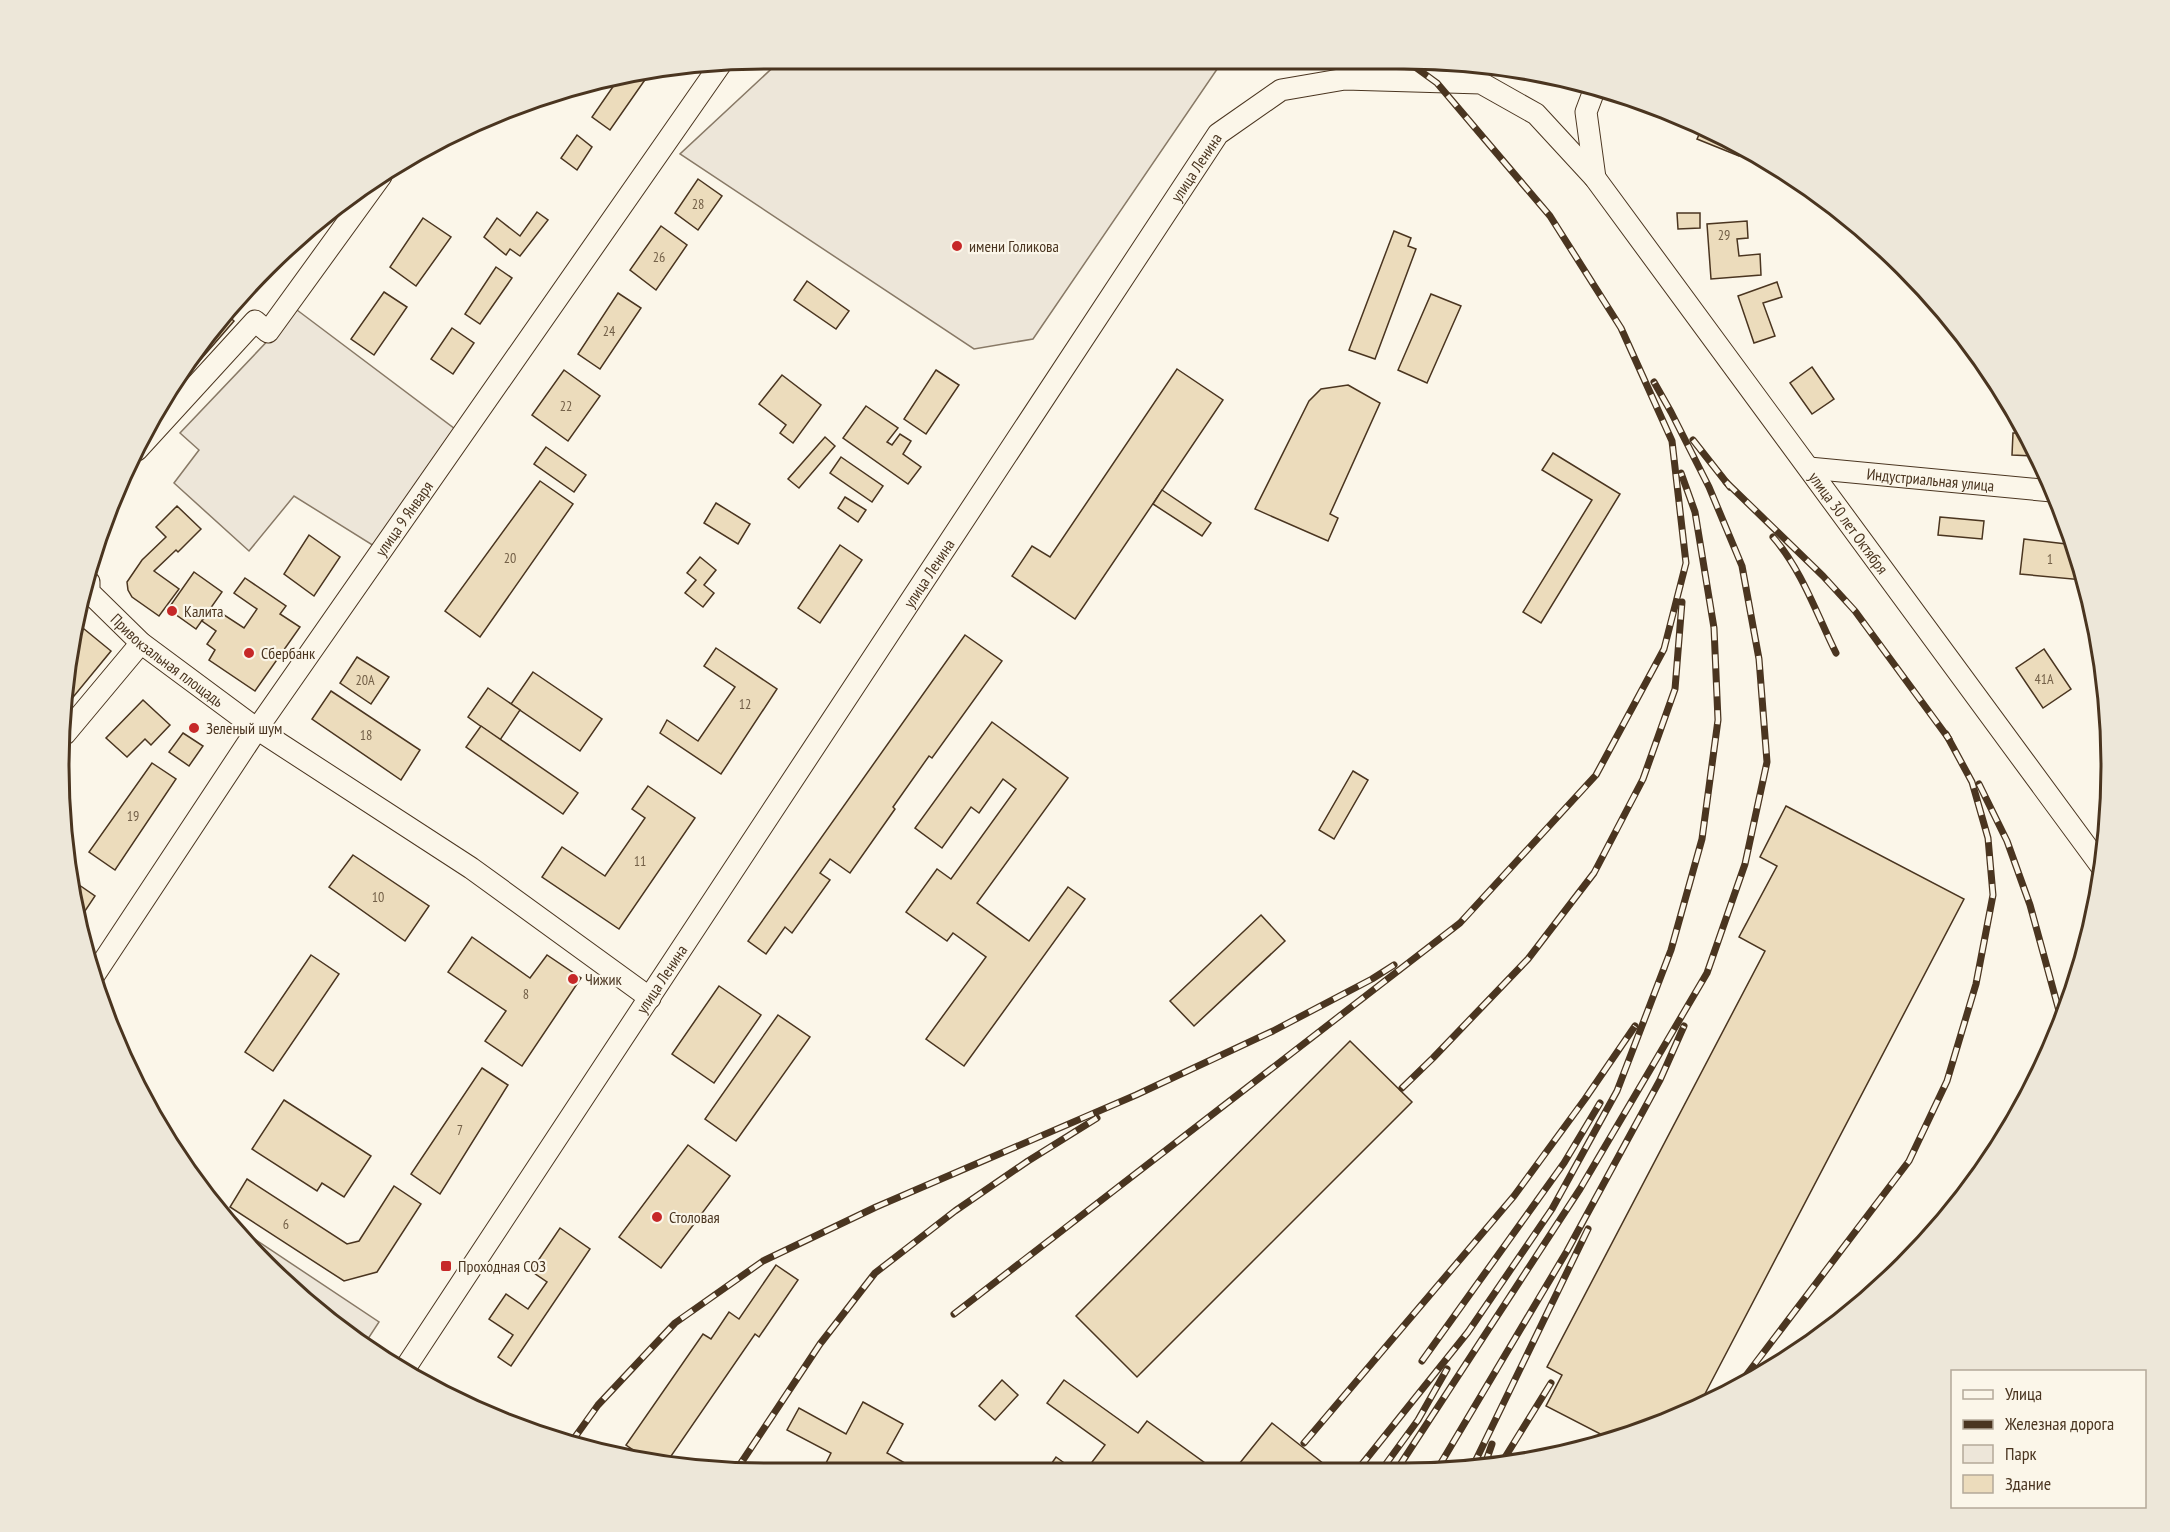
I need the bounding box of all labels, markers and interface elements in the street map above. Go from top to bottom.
street label: улица Ленина [1166,129,1226,206]
house number: 28 [692,195,704,213]
house number: 29 [1718,226,1730,244]
place label: имени Голикова [969,236,1059,256]
marker: имени Голикова [950,239,964,253]
house number: 26 [653,248,665,266]
house number: 24 [603,322,616,340]
house number: 22 [560,397,572,415]
street label: Индустриальная улица [1866,464,1995,495]
street label: улица 30 лет Октября [1804,468,1893,578]
street label: улица 9 Января [371,477,437,560]
street label: улица Ленина [899,535,959,611]
house number: 20 [504,549,516,567]
house number: 1 [2047,550,2053,568]
place label: Калита [184,601,223,621]
marker: Калита [165,604,179,618]
street label: Привокзальная площадь [107,609,228,711]
place label: Сбербанк [261,643,316,663]
marker: Сбербанк [242,646,256,660]
house number: 41А [2034,670,2054,688]
house number: 20А [355,671,375,689]
house number: 12 [739,695,751,713]
place label: Зеленый шум [206,718,282,738]
marker: Зеленый шум [187,721,201,735]
house number: 18 [360,726,372,744]
house number: 19 [127,807,139,825]
house number: 11 [634,852,646,870]
house number: 10 [372,888,384,906]
street label: улица Ленина [632,941,691,1017]
place label: Чижик [585,969,622,989]
marker: Чижик [566,972,580,986]
house number: 8 [523,985,529,1003]
house number: 7 [457,1121,463,1139]
place label: Столовая [669,1207,720,1227]
marker: Столовая [650,1210,664,1224]
house number: 6 [283,1215,289,1233]
place label: Проходная СОЗ [458,1256,546,1276]
marker: Проходная СОЗ [439,1259,453,1273]
legend [1951,1370,2146,1508]
text: Улица [2005,1382,2042,1405]
text: Железная дорога [2004,1412,2114,1435]
text: Парк [2005,1442,2036,1465]
text: Здание [2005,1472,2051,1495]

